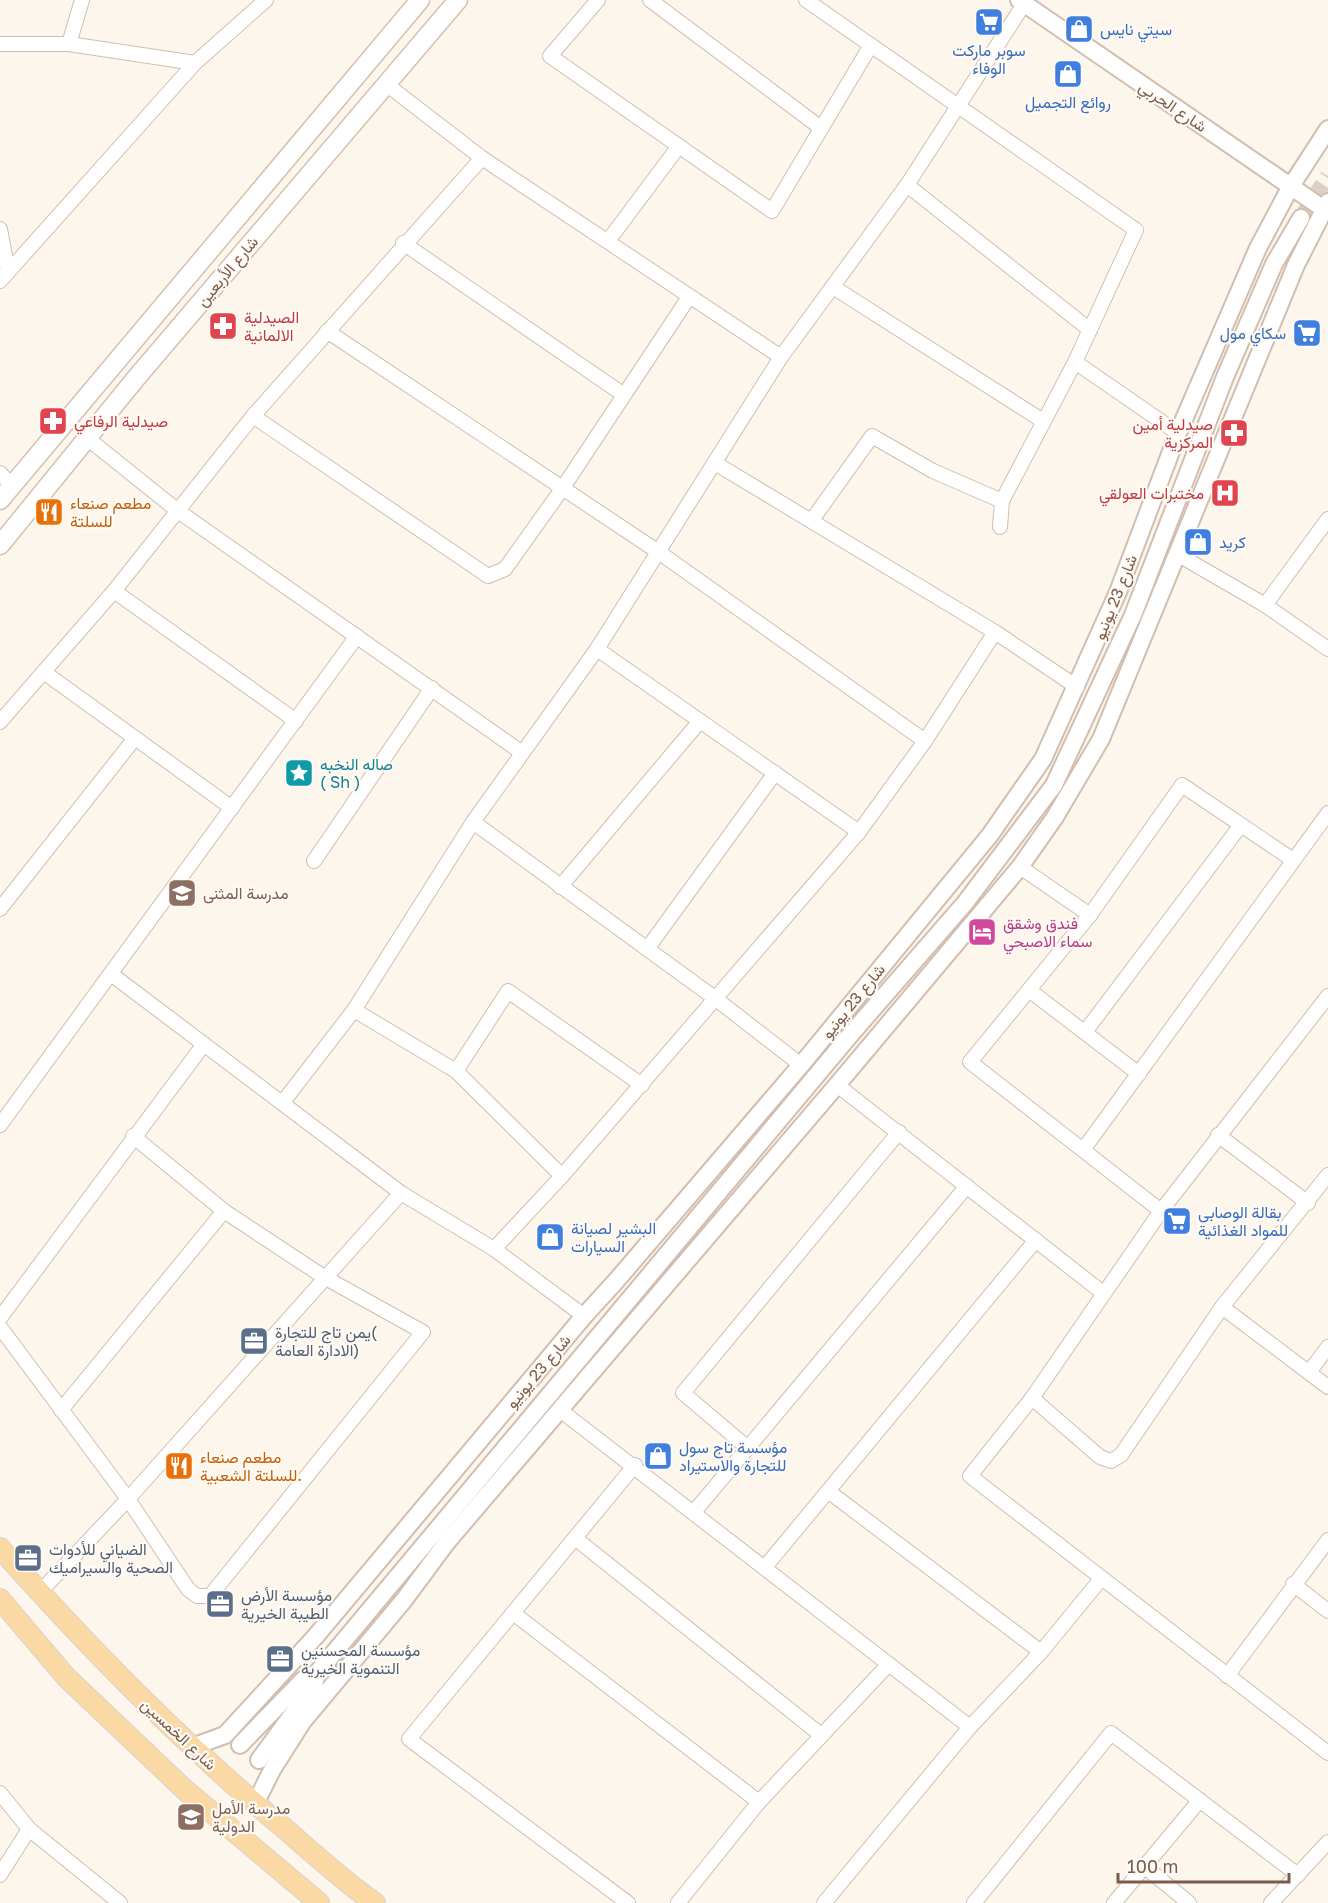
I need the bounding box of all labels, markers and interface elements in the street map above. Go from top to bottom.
supermarket icon: سوبر ماركت الوفاء [973,6,1005,38]
shop icon: سيتي نايس [1063,13,1095,45]
place label: سيتي نايس [1100,19,1172,43]
place label: سوبر ماركت الوفاء [952,40,1026,79]
shop icon: روائع التجميل [1052,58,1084,90]
street label: شارع الحربي [1133,76,1211,139]
place label: روائع التجميل [1025,92,1111,114]
street label: شارع الأربعين [192,232,264,312]
place label: الصيدلية الالمانية [244,307,299,345]
pharmacy icon: الصيدلية الالمانية [207,310,239,342]
supermarket icon: سكاي مول [1291,317,1323,349]
place label: سكاي مول [1220,323,1286,347]
pharmacy icon: صيدلية الرفاعي [37,405,69,437]
place label: صيدلية الرفاعي [74,411,168,435]
place label: صيدلية أمين المركزية [1132,414,1213,453]
pharmacy icon: صيدلية أمين المركزية [1218,417,1250,449]
hospital icon: مختبرات العولقي [1209,477,1241,509]
place label: مختبرات العولقي [1099,483,1204,507]
place label: مطعم صنعاء للسلتة [70,493,151,531]
restaurant icon: مطعم صنعاء للسلتة [33,496,65,528]
shop icon: كريد [1182,526,1214,558]
place label: كريد [1219,532,1246,553]
street label: شارع 23 يونيو [1089,551,1143,643]
place label: صاله النخبه ( Sh ) [320,754,393,792]
place icon: صاله النخبه ( Sh ) [283,757,315,789]
school or university icon: مدرسة المثنى [166,877,198,909]
place label: مدرسة المثنى [203,883,289,904]
place label: فندق وشقق سماء الاصبحي [1003,913,1092,955]
hotel icon: فندق وشقق سماء الاصبحي [966,916,998,948]
street label: شارع 23 يونيو [817,960,891,1044]
place label: بقالة الوصابي للمواد الغذائية [1198,1202,1288,1241]
supermarket icon: بقالة الوصابي للمواد الغذائية [1161,1205,1193,1237]
place label: البشير لصيانة السيارات [571,1218,656,1257]
shop icon: البشير لصيانة السيارات [534,1221,566,1253]
place label: يمن تاج للتجارة( الادارة العامة) [275,1322,377,1361]
office icon: يمن تاج للتجارة( الادارة العامة) [238,1325,270,1357]
street label: شارع 23 يونيو [501,1330,576,1413]
place label: مؤسسة تاج سول للتجارة والاستيراد [679,1437,787,1476]
shop icon: مؤسسة تاج سول للتجارة والاستيراد [642,1440,674,1472]
place label: مطعم صنعاء للسلتة الشعبية. [200,1447,302,1485]
restaurant icon: مطعم صنعاء للسلتة الشعبية. [163,1450,195,1482]
place label: الضياني للأدوات الصحية والسيراميك [49,1539,173,1578]
office icon: الضياني للأدوات الصحية والسيراميك [12,1542,44,1574]
place label: مؤسسة الأرض الطيبة الخيرية [241,1585,332,1624]
office icon: مؤسسة الأرض الطيبة الخيرية [204,1588,236,1620]
place label: مؤسسة المحسنين التنموية الخيرية [301,1640,420,1679]
office icon: مؤسسة المحسنين التنموية الخيرية [264,1643,296,1675]
street label: شارع الخمسين [136,1694,221,1776]
place label: مدرسة الأمل الدولية [212,1798,290,1837]
school or university icon: مدرسة الأمل الدولية [175,1801,207,1833]
scale bar [1118,1846,1289,1884]
text: 100 m [1127,1855,1178,1877]

